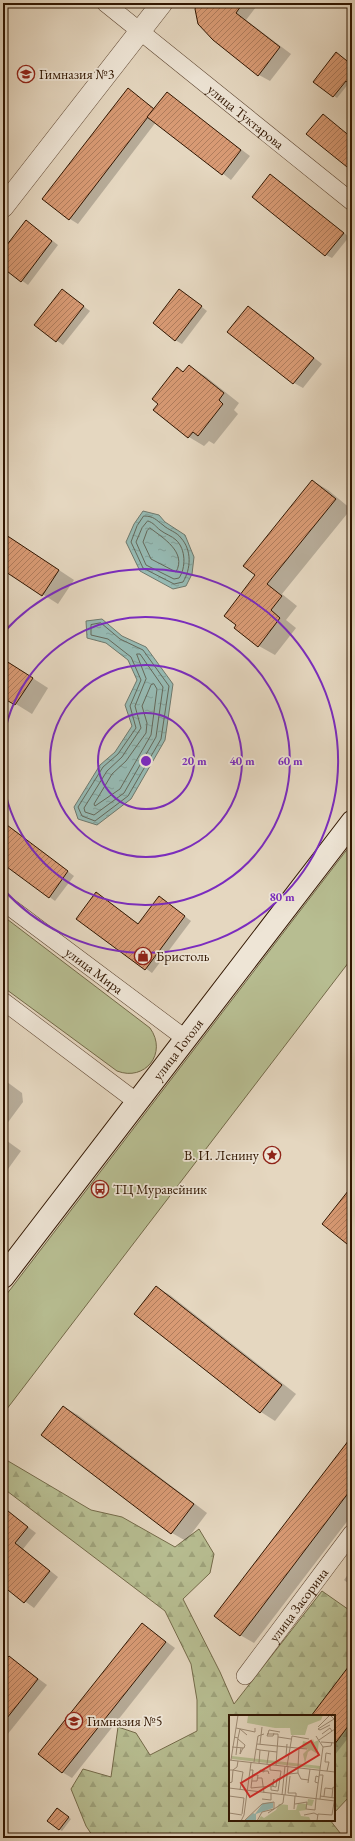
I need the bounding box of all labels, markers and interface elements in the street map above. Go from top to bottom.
school or university icon: Гимназия №3 [16,64,36,84]
place label: Гимназия №3 [39,65,115,83]
street label: улица Туктарова [204,80,288,153]
text: 20 m [181,753,207,769]
text: 40 m [229,753,255,769]
text: 60 m [277,753,303,769]
centre of rings [139,754,153,768]
text: 80 m [269,889,295,905]
street label: улица Мира [62,943,127,998]
shop icon: Бристоль [133,946,153,966]
place label: Бристоль [156,947,210,965]
street label: улица Гоголя [148,1015,207,1084]
place icon: В. И. Ленину [262,1145,282,1165]
place label: В. И. Ленину [184,1146,260,1164]
bus stop icon: ТЦ Муравейник [90,1179,110,1199]
place label: ТЦ Муравейник [113,1180,207,1198]
street label: улица Засорина [265,1564,332,1645]
school or university icon: Гимназия №5 [64,1711,84,1731]
place label: Гимназия №5 [87,1712,162,1730]
inset map [229,1715,335,1821]

